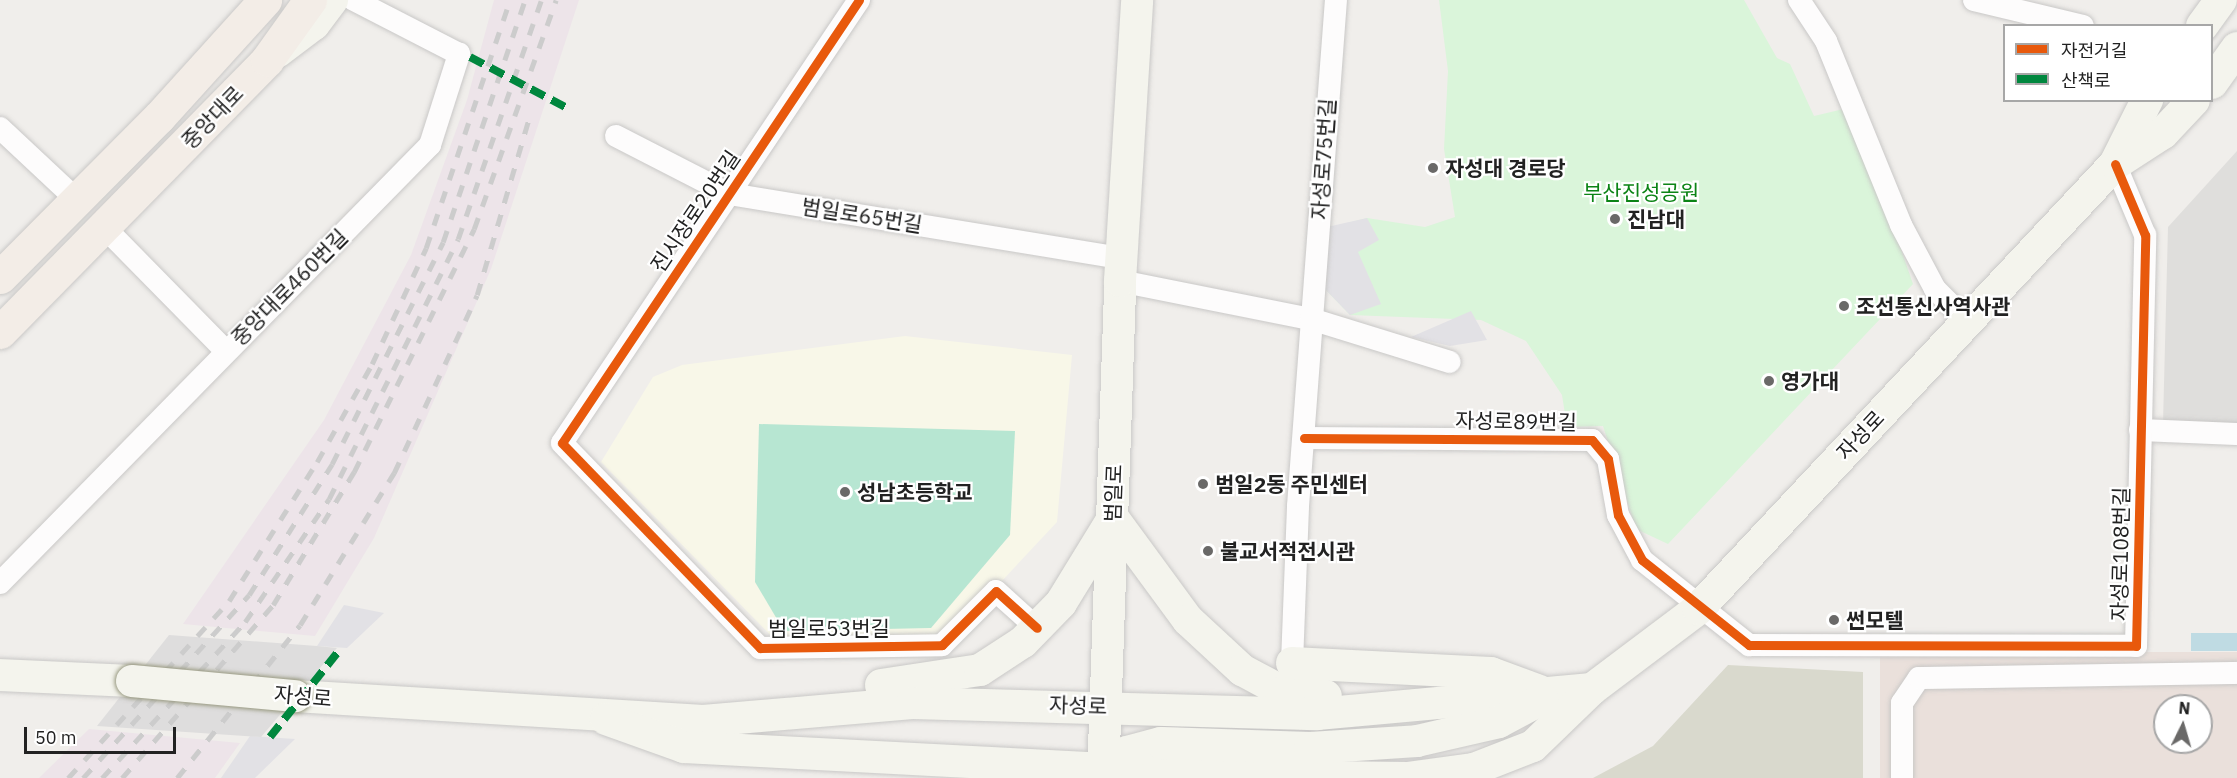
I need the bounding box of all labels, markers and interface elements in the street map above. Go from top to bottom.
legend [2003,24,2213,102]
text: 자전거길 [2061,39,2127,62]
text: 산책로 [2061,69,2111,92]
street label: 중앙대로 [176,80,248,154]
street label: 자성로75번길 [1306,97,1340,221]
street label: 진시장로20번길 [645,145,745,277]
place label: 자성대 경로당 [1445,155,1566,181]
marker: 자성대 경로당 [1426,161,1440,175]
park label: 부산진성공원 [1583,179,1699,205]
street label: 범일로65번길 [800,193,924,237]
place label: 진남대 [1627,206,1685,232]
marker: 진남대 [1608,212,1622,226]
street label: 중앙대로460번길 [226,224,352,350]
place label: 조선통신사역사관 [1856,293,2011,319]
marker: 조선통신사역사관 [1837,299,1851,313]
place label: 영가대 [1781,368,1839,394]
marker: 영가대 [1762,374,1776,388]
street label: 자성로 [1831,405,1889,465]
street label: 자성로89번길 [1455,407,1577,435]
street label: 범일로 [1099,464,1127,522]
place label: 범일2동 주민센터 [1215,471,1368,497]
marker: 범일2동 주민센터 [1196,477,1210,491]
place label: 성남초등학교 [857,479,973,505]
marker: 성남초등학교 [838,485,852,499]
street label: 자성로108번길 [2106,487,2134,621]
place label: 불교서적전시관 [1220,538,1355,564]
marker: 불교서적전시관 [1201,544,1215,558]
place label: 썬모텔 [1846,607,1904,633]
marker: 썬모텔 [1827,613,1841,627]
street label: 범일로53번길 [768,615,890,641]
street label: 자성로 [273,681,333,711]
street label: 자성로 [1049,691,1107,719]
north arrow [2153,694,2213,754]
text: N [2178,698,2191,719]
scale bar [27,715,178,753]
text: 50 m [35,726,77,749]

